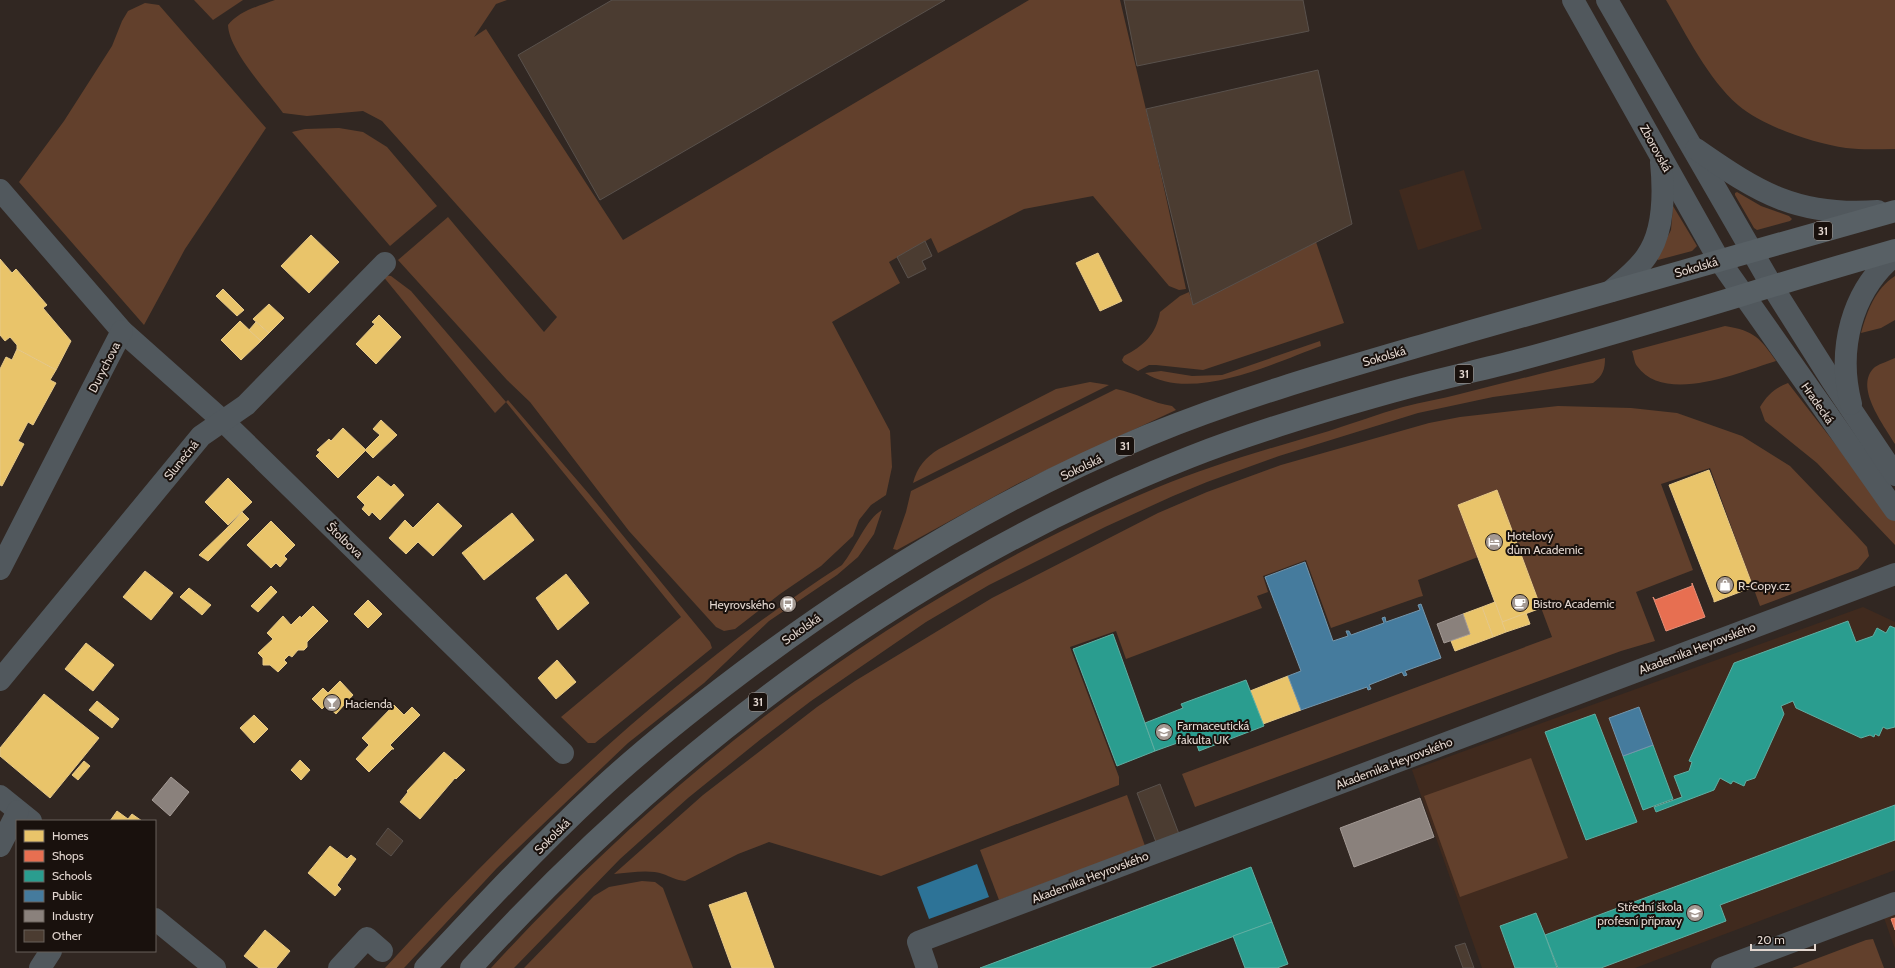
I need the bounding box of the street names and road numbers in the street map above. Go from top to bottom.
street label: Zborovská [1637,122,1675,175]
road number: 31 [1814,222,1832,240]
street label: Sokolská [1673,254,1720,280]
street label: Durychova [85,339,123,395]
street label: Sokolská [1361,343,1408,369]
road number: 31 [1455,365,1473,383]
street label: Hradecká [1798,379,1838,427]
street label: Slunečná [160,437,202,483]
road number: 31 [1116,437,1134,455]
street label: Sokolská [1058,451,1104,483]
street label: Štolbova [324,519,367,561]
street label: Sokolská [779,610,824,648]
street label: Akademika Heyrovského [1636,619,1758,677]
road number: 31 [749,693,767,711]
street label: Akademika Heyrovského [1333,734,1455,792]
street label: Sokolská [531,815,573,857]
street label: Akademika Heyrovského [1029,848,1151,906]

